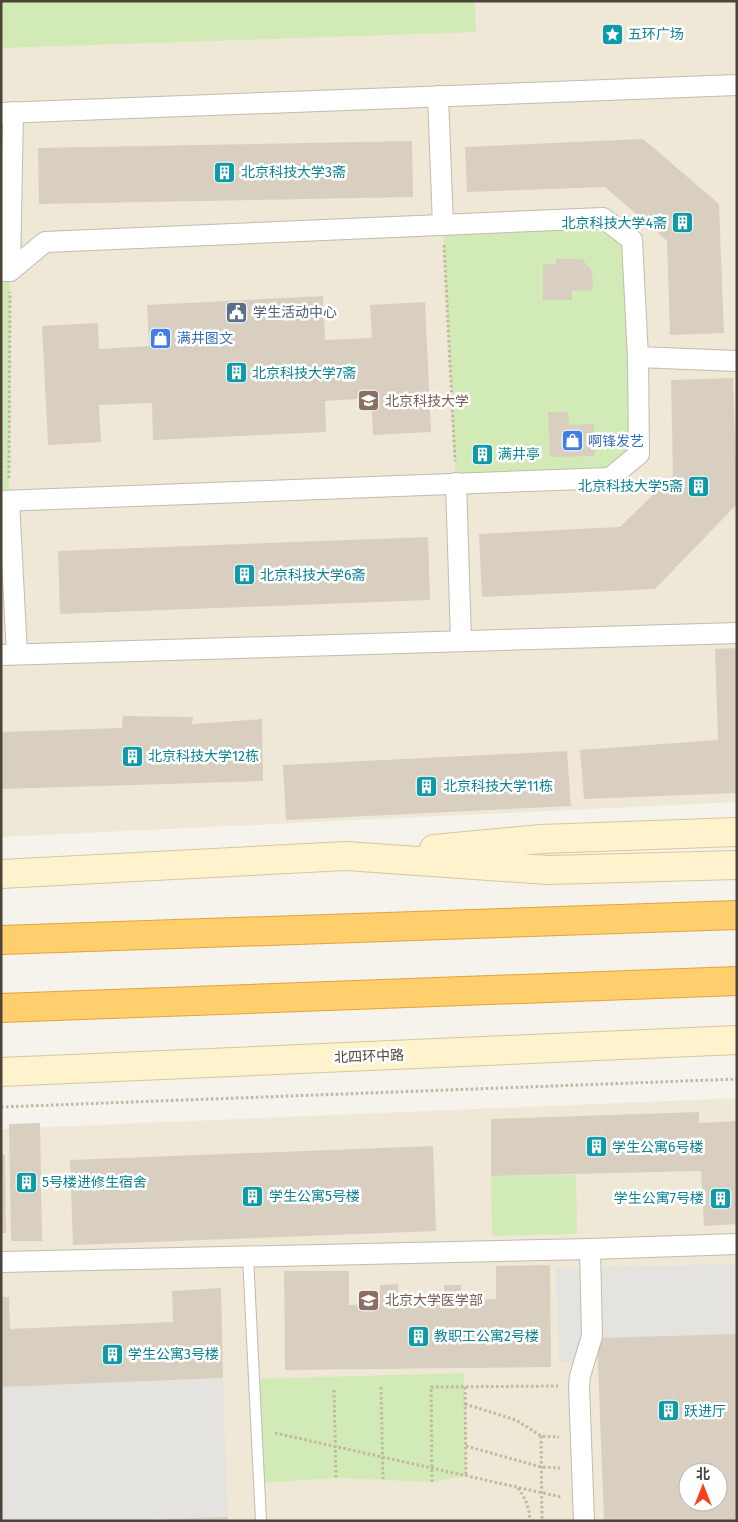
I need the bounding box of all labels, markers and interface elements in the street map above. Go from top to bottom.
place icon: 五环广场 [600,22,624,46]
place label: 五环广场 [628,26,684,43]
building icon: 北京科技大学3斋 [213,160,237,184]
place label: 北京科技大学3斋 [241,164,346,181]
building icon: 北京科技大学4斋 [671,211,695,235]
place label: 北京科技大学4斋 [562,215,667,232]
public building icon: 学生活动中心 [225,300,249,324]
place label: 学生活动中心 [253,304,337,321]
shop icon: 满井图文 [149,326,173,350]
place label: 满井图文 [177,330,233,347]
building icon: 北京科技大学7斋 [224,361,248,385]
place label: 北京科技大学7斋 [252,365,356,382]
school or university icon: 北京科技大学 [357,389,381,413]
place label: 北京科技大学 [385,393,469,410]
shop icon: 啊锋发艺 [560,429,584,453]
place label: 啊锋发艺 [588,433,644,450]
building icon: 满井亭 [470,442,494,466]
place label: 满井亭 [498,446,540,463]
building icon: 北京科技大学5斋 [687,474,711,498]
place label: 北京科技大学5斋 [578,478,683,495]
building icon: 北京科技大学6斋 [232,563,256,587]
place label: 北京科技大学6斋 [260,567,365,584]
building icon: 北京科技大学12栋 [120,744,144,768]
place label: 北京科技大学12栋 [148,748,259,765]
building icon: 北京科技大学11栋 [415,774,439,798]
place label: 北京科技大学11栋 [443,778,553,795]
street label: 北四环中路 [334,1047,404,1066]
building icon: 学生公寓6号楼 [584,1135,608,1159]
place label: 学生公寓6号楼 [612,1139,703,1156]
building icon: 5号楼进修生宿舍 [14,1170,38,1194]
place label: 5号楼进修生宿舍 [42,1174,147,1191]
building icon: 学生公寓5号楼 [241,1184,265,1208]
building icon: 学生公寓7号楼 [708,1186,732,1210]
place label: 学生公寓5号楼 [269,1188,360,1205]
place label: 学生公寓7号楼 [614,1190,704,1207]
school or university icon: 北京大学医学部 [357,1288,381,1312]
place label: 北京大学医学部 [385,1292,483,1309]
building icon: 教职工公寓2号楼 [406,1324,430,1348]
place label: 教职工公寓2号楼 [434,1328,539,1345]
building icon: 学生公寓3号楼 [100,1342,124,1366]
place label: 学生公寓3号楼 [128,1346,219,1363]
building icon: 跃进厅 [656,1399,680,1423]
place label: 跃进厅 [684,1403,726,1420]
north arrow [678,1462,728,1512]
text: 北 [696,1466,710,1483]

